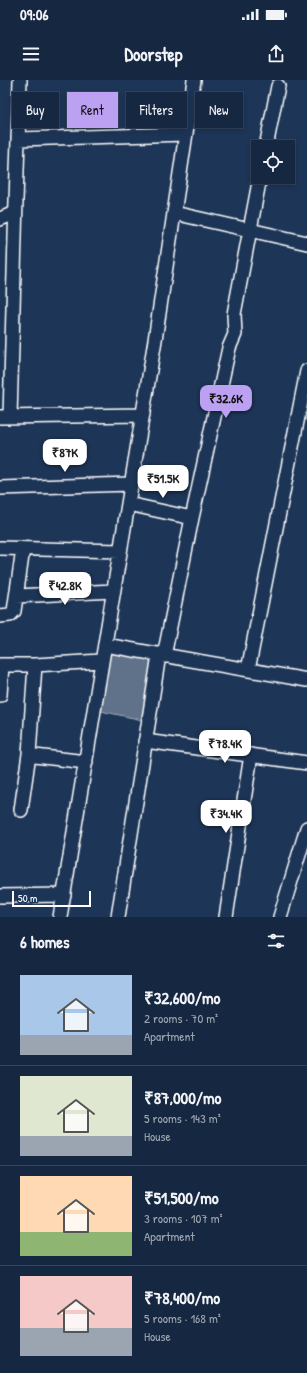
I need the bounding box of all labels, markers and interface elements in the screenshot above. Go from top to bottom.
text: 09:06 [20,4,48,25]
text: Doorstep [125,42,182,67]
icon: menu [20,43,42,65]
icon: share [265,43,287,65]
chip: Buy [12,92,59,128]
chip: Rent [67,92,118,128]
chip: Filters [126,92,187,128]
chip: New [195,92,243,128]
map controls [251,140,295,184]
button: locate [251,140,295,184]
pin: ₹32.6K [193,385,259,419]
text: ₹32.6K [209,389,243,407]
pin: ₹87K [41,439,89,473]
text: ₹87K [52,443,78,461]
pin: ₹51.5K [130,465,196,499]
text: ₹51.5K [147,469,179,487]
pin: ₹42.8K [32,572,98,606]
text: ₹42.8K [48,576,82,594]
pin: ₹78.4K [192,730,258,764]
text: ₹78.4K [208,734,242,752]
pin: ₹34.4K [193,800,259,834]
text: ₹34.4K [210,804,242,822]
scale bar [12,889,91,908]
text: 50 m [18,891,38,905]
text: 6 homes [20,930,70,953]
icon: filters [265,930,287,952]
text: ₹32,600/mo [144,986,220,1009]
icon: home [52,991,100,1039]
text: 2 rooms · 70 m² [144,1009,218,1027]
text: Apartment [144,1027,195,1045]
text: ₹87,000/mo [144,1086,221,1109]
icon: home [52,1092,100,1140]
text: 5 rooms · 143 m² [144,1109,221,1127]
text: House [144,1127,171,1145]
text: ₹51,500/mo [144,1186,219,1209]
icon: home [52,1192,100,1240]
text: 3 rooms · 107 m² [144,1209,223,1227]
text: Apartment [144,1227,195,1245]
text: ₹78,400/mo [144,1286,220,1309]
icon: home [52,1292,100,1340]
text: 5 rooms · 168 m² [144,1309,221,1327]
text: House [144,1327,171,1345]

